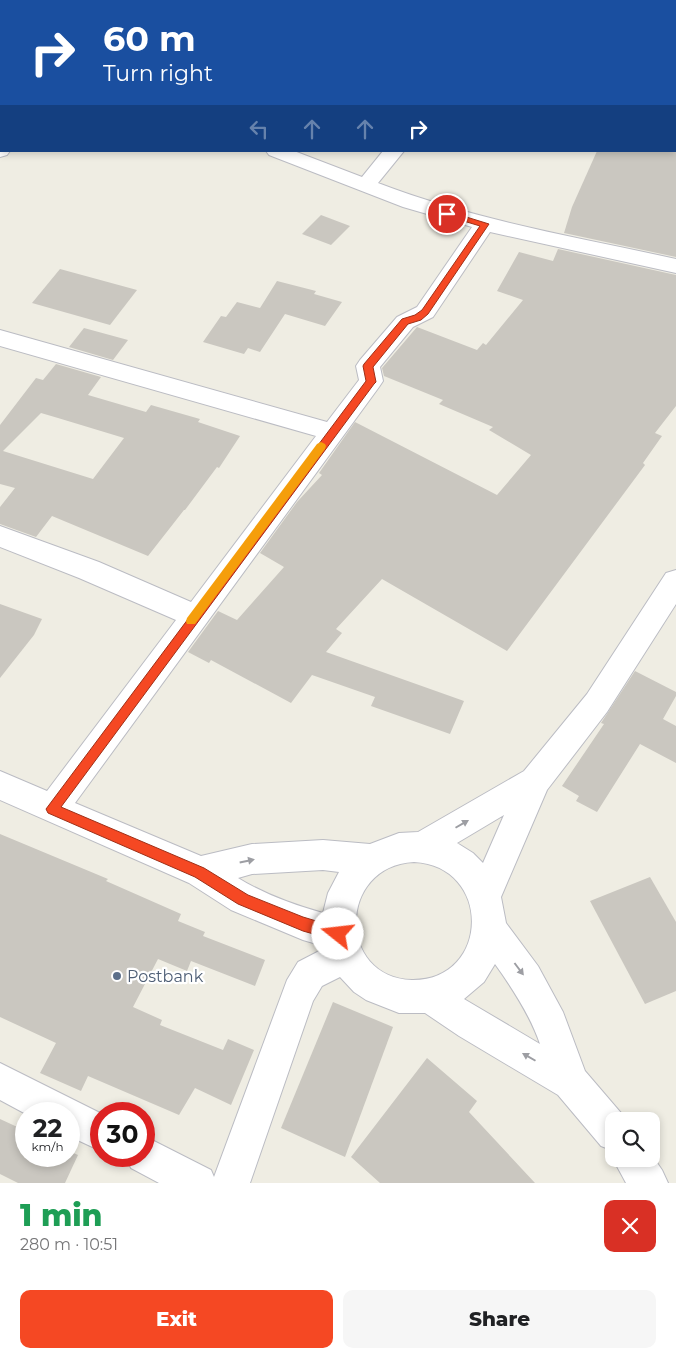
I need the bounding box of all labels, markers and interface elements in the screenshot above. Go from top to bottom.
text: 60 m [103,17,196,60]
icon: right [20,20,85,85]
text: Turn right [103,60,213,87]
icon: left [245,115,273,143]
icon: ahead [298,115,326,143]
icon: ahead [351,115,379,143]
icon: right [404,115,432,143]
pin [426,193,468,235]
icon: arrive [433,200,461,228]
one-way arrow [455,819,469,828]
one-way arrow [240,856,256,864]
position arrow [311,907,363,959]
one-way arrow [514,962,525,975]
place label: Postbank [127,967,204,986]
marker: Postbank [111,970,123,982]
one-way arrow [522,1053,536,1062]
speed limit sign: 30 [90,1102,155,1167]
map controls [605,1112,660,1167]
button: search [605,1112,660,1167]
text: 22 [33,1113,62,1143]
text: km/h [31,1139,64,1154]
text: 1 min [20,1197,103,1234]
button: close [604,1200,656,1252]
text: 280 m · 10:51 [20,1235,118,1254]
button: Exit [20,1290,333,1348]
button: Share [343,1290,656,1348]

